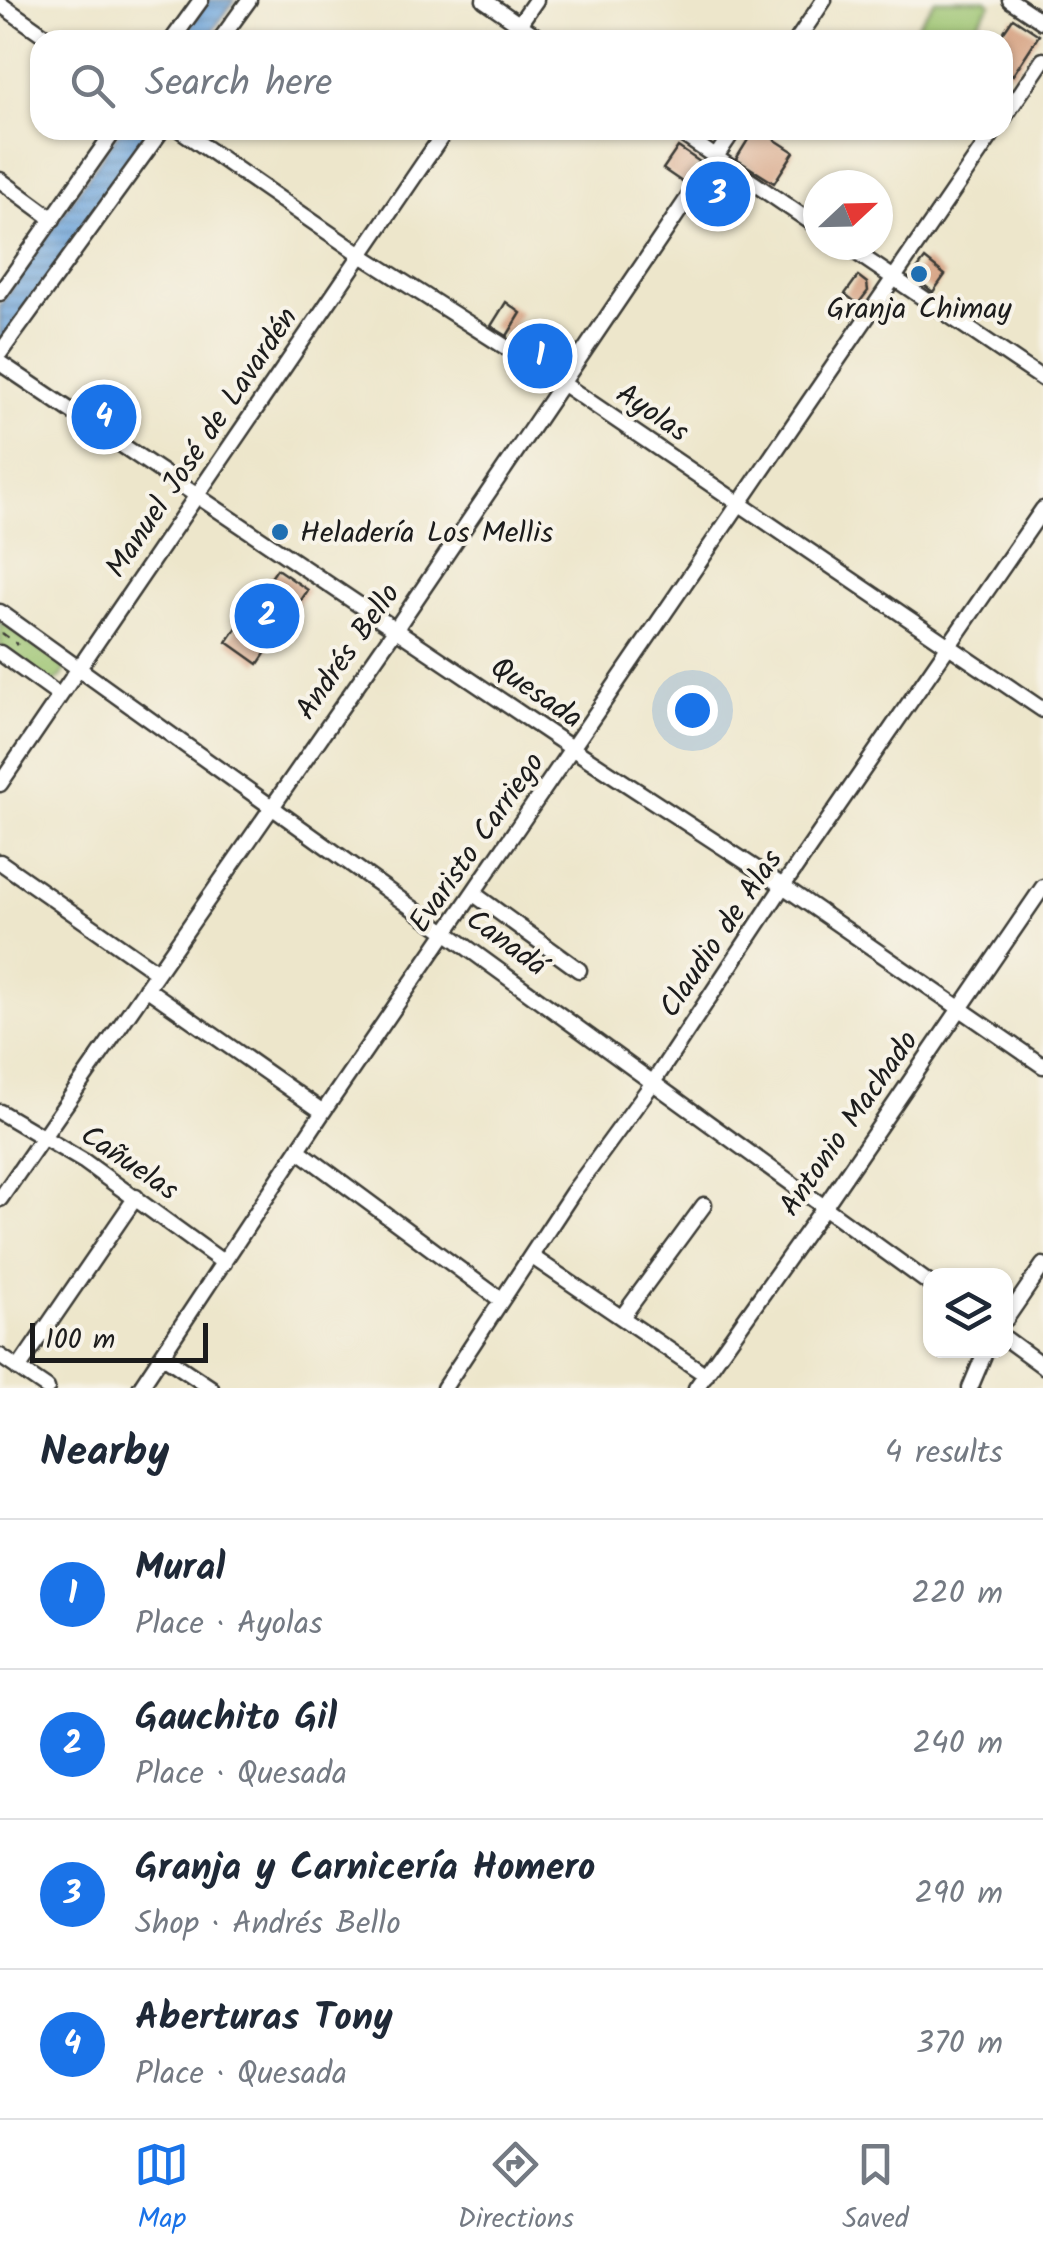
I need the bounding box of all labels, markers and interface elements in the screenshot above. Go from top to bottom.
search box [30,30,1013,140]
text: Search here [145,55,332,115]
icon: search [65,58,120,113]
pin: 3 [686,156,750,232]
north arrow [803,170,893,260]
marker: Granja Chimay [908,263,930,285]
place label: Granja Chimay [826,286,1013,334]
street label: Manuel José de Lavardén [94,298,312,588]
pin: 1 [508,318,572,394]
street label: Ayolas [605,371,699,456]
pin: 4 [72,380,136,454]
place label: Heladería Los Mellis [300,510,553,558]
marker: Heladería Los Mellis [269,521,291,543]
street label: Andrés Bello [284,574,414,731]
pin: 2 [234,578,300,654]
street label: Quesada [480,645,592,742]
your location [667,685,718,736]
street label: Evaristo Carriego [397,743,558,944]
street label: Claudio de Alas [647,840,796,1028]
street label: Canadá [455,897,559,992]
street label: Antonio Machado [767,1021,932,1227]
street label: Cañuelas [70,1113,188,1214]
map controls [923,1268,1013,1358]
button: layers [923,1268,1013,1358]
scale bar [30,1318,208,1362]
text: 100 m [45,1318,115,1363]
text: Nearby [40,1420,169,1487]
text: 4 results [885,1428,1003,1479]
text: Mural [135,1539,225,1599]
text: 1 [68,1569,77,1620]
text: 220 m [912,1569,1003,1620]
text: Place · Ayolas [135,1599,323,1650]
text: Gauchito Gil [135,1689,337,1749]
text: 2 [63,1719,82,1770]
text: 240 m [912,1719,1003,1770]
text: Place · Quesada [135,1749,347,1800]
text: Granja y Carnicería Homero [135,1839,595,1899]
text: 3 [64,1869,81,1920]
text: 290 m [914,1869,1003,1920]
text: Shop · Andrés Bello [135,1899,401,1950]
text: Aberturas Tony [135,1989,393,2049]
text: 4 [64,2019,81,2070]
text: 370 m [916,2019,1003,2070]
text: Place · Quesada [135,2049,347,2100]
tab: Map [134,2137,189,2242]
tab: Directions [458,2137,574,2242]
tab: Saved [842,2137,909,2242]

